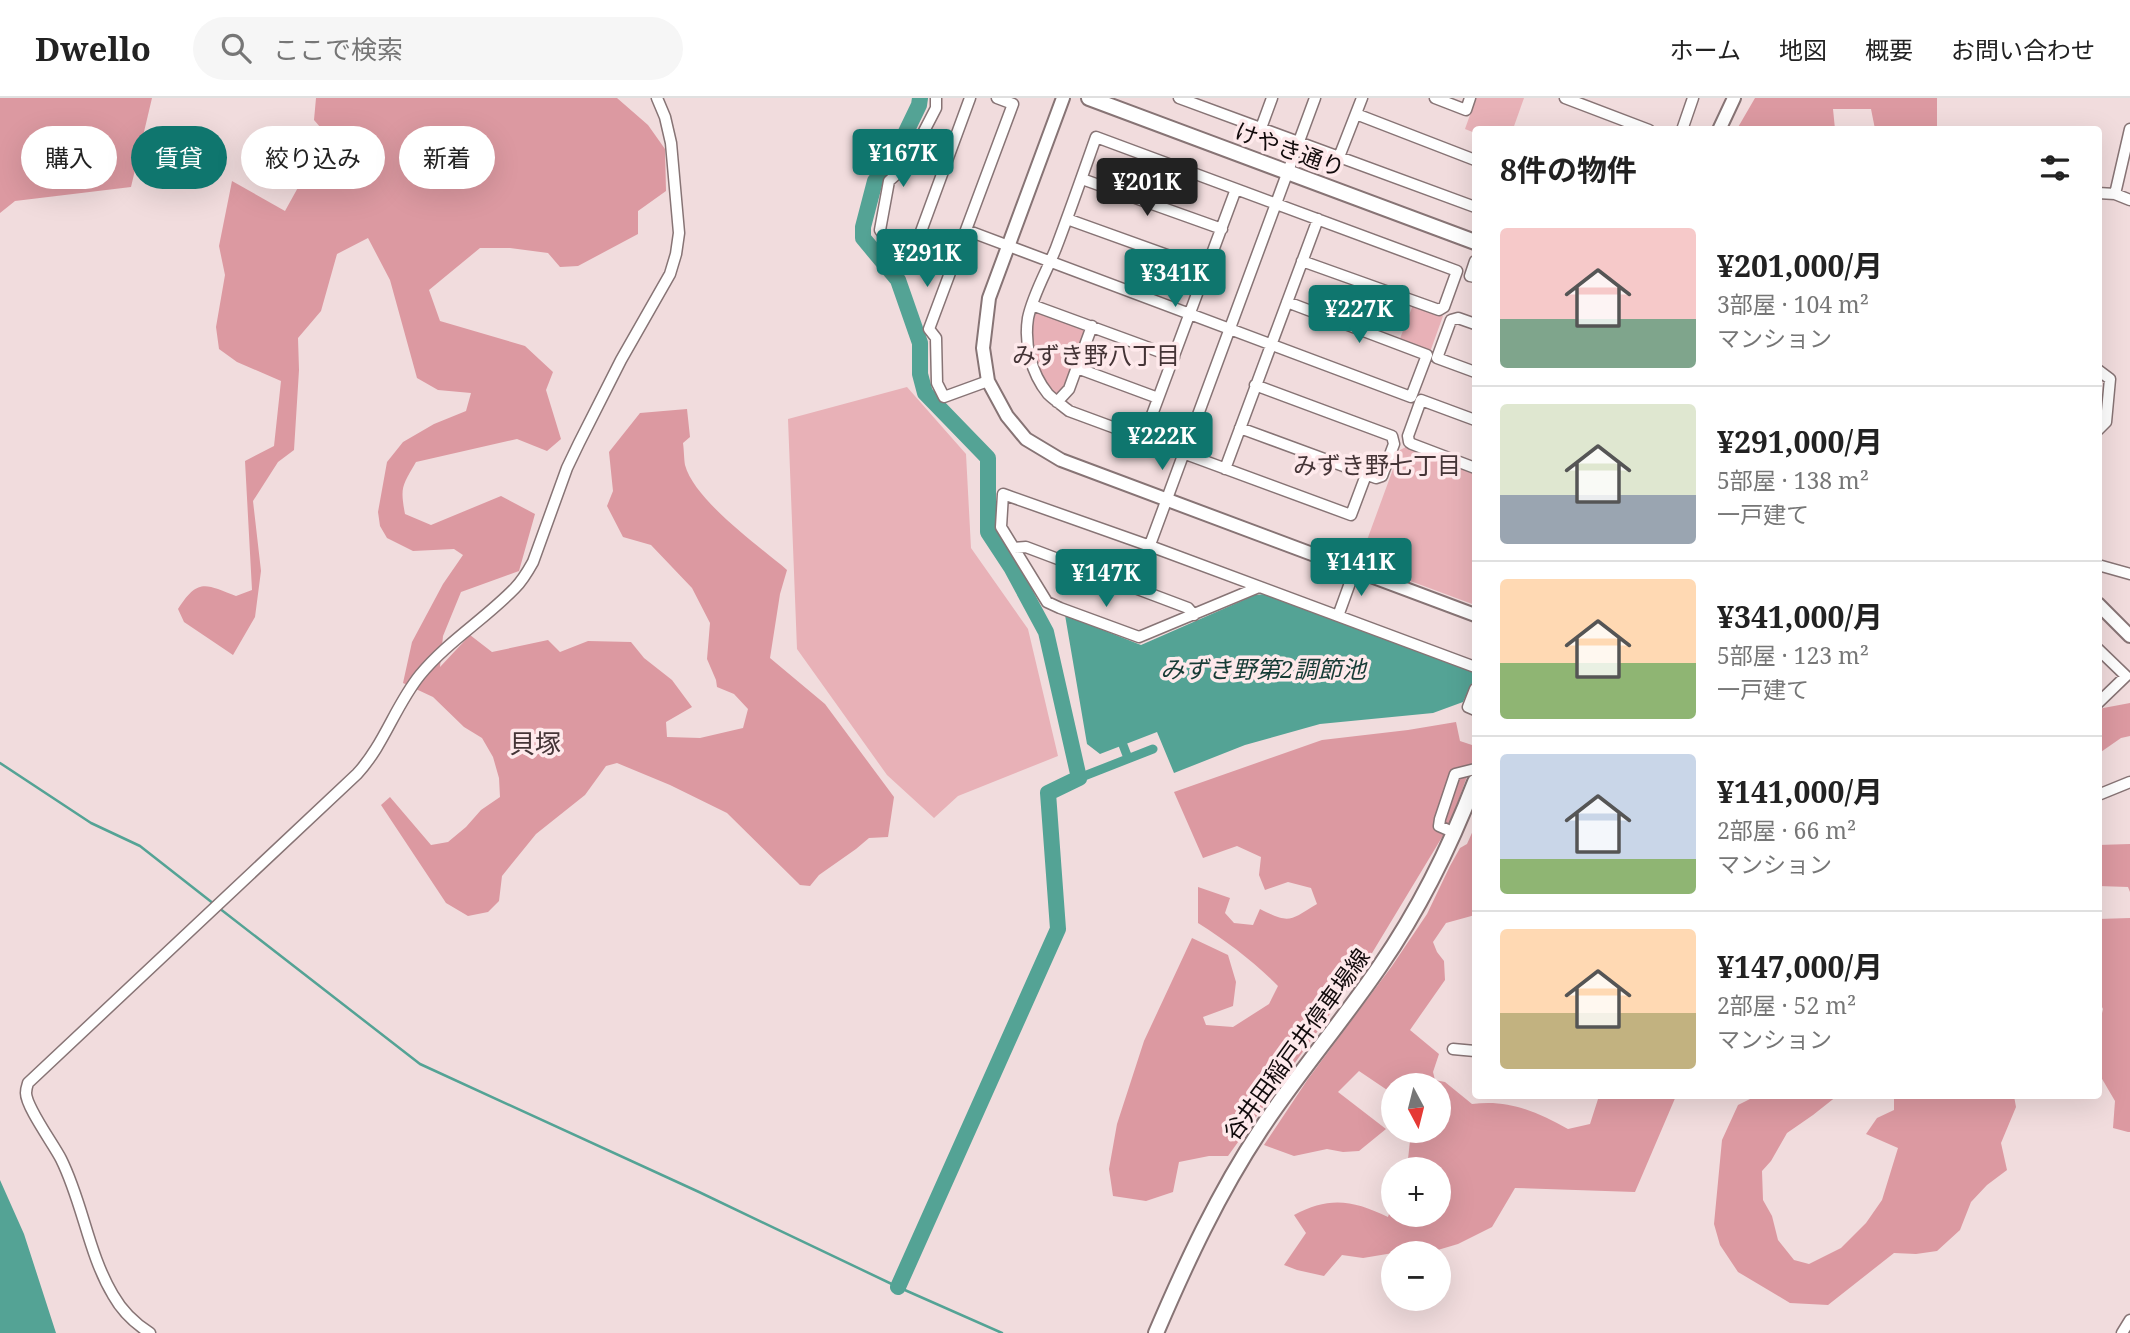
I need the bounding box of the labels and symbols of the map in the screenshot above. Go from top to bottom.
street label: けやき通り [1230,114,1350,184]
pin: ¥167K [854,130,952,189]
pin: ¥201K [1098,158,1196,218]
pin: ¥291K [878,230,976,289]
pin: ¥341K [1126,250,1224,309]
pin: ¥227K [1310,286,1408,345]
district label: みずき野八丁目 [1012,338,1180,371]
pin: ¥222K [1113,412,1211,472]
district label: みずき野七丁目 [1293,448,1461,481]
pin: ¥141K [1312,538,1410,598]
pin: ¥147K [1057,550,1155,609]
water label: みずき野第2調節池 [1160,652,1368,685]
district label: 貝塚 [509,725,561,761]
street label: 谷井田稲戸井停車場線 [1215,942,1377,1146]
north arrow [1381,1073,1451,1143]

